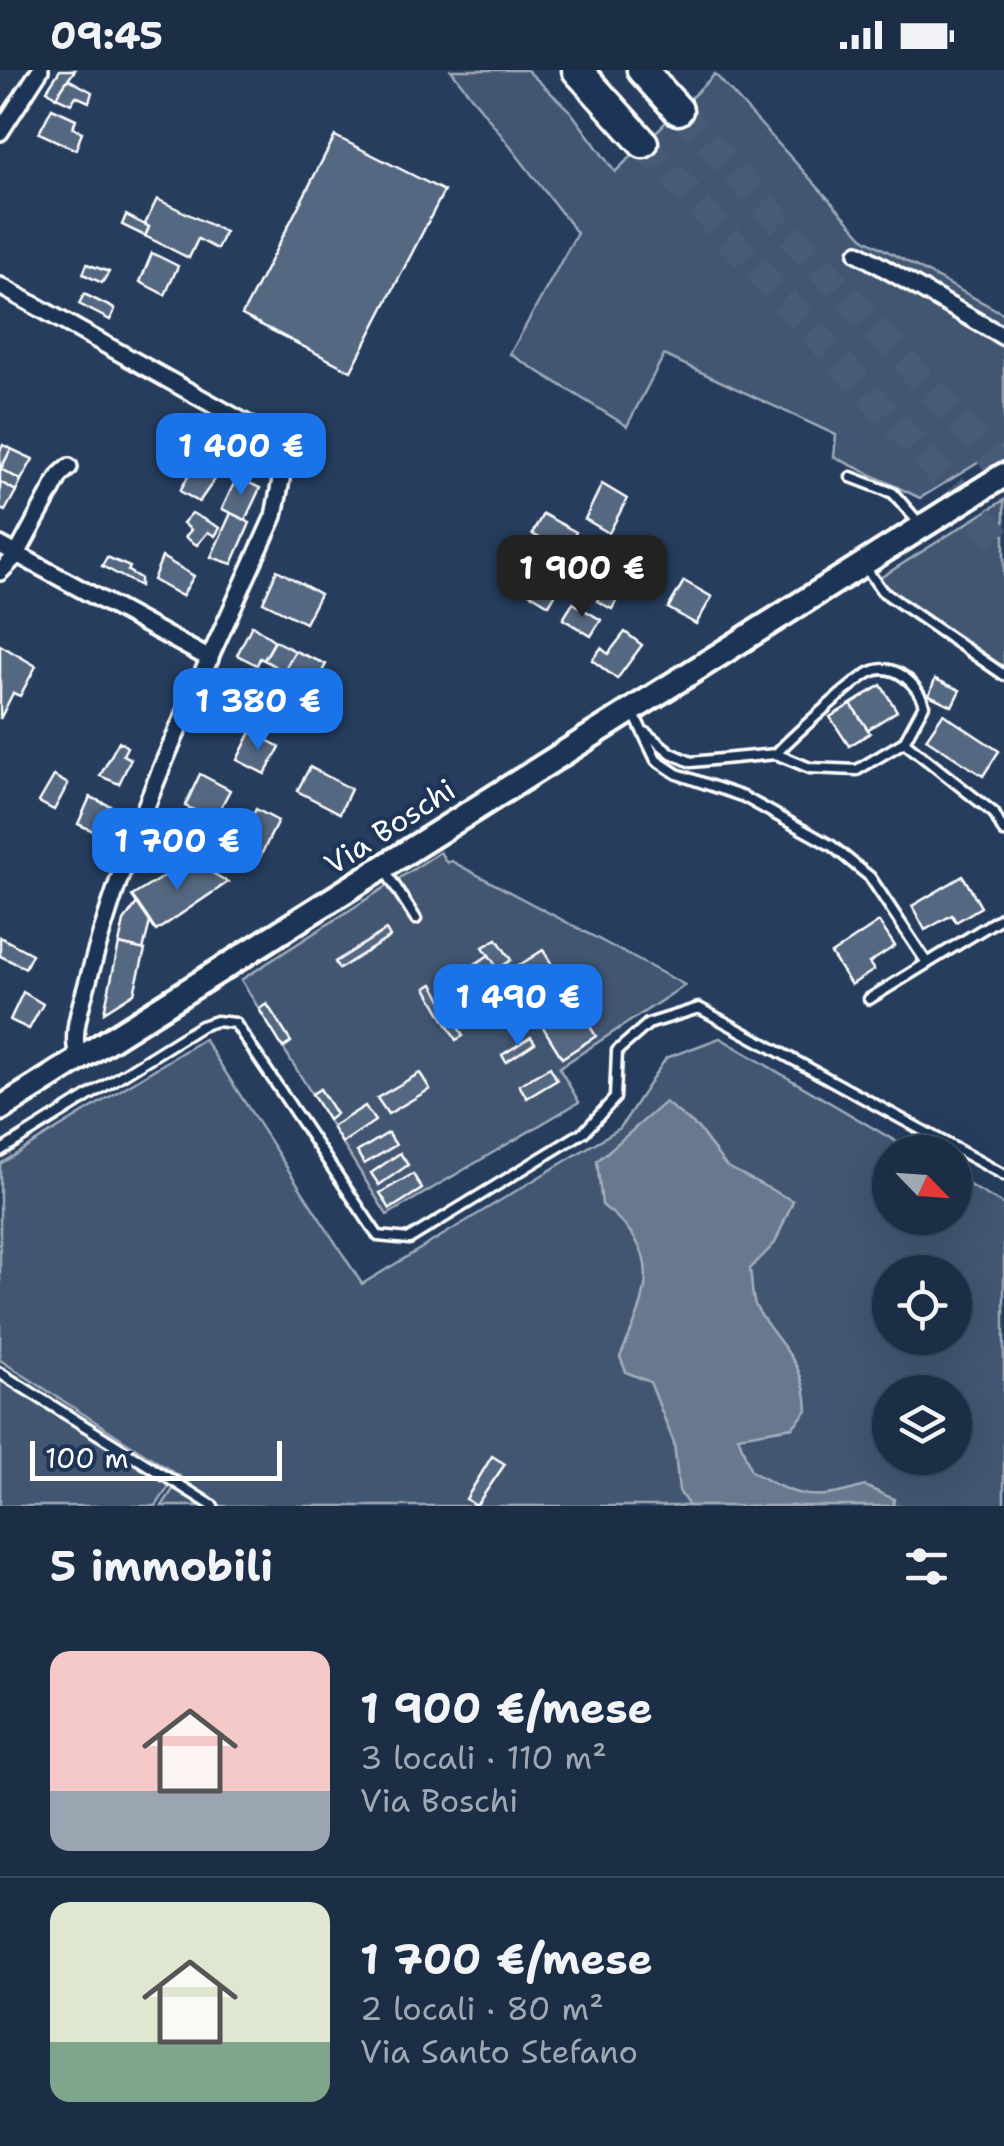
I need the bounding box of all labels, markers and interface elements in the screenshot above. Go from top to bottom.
text: 09:45 [50,10,163,61]
pin: 1 400 € [149,413,333,498]
text: 1 400 € [178,424,304,467]
pin: 1 900 € [490,535,674,620]
text: 1 900 € [519,546,645,589]
pin: 1 380 € [166,668,350,753]
text: 1 380 € [195,679,321,722]
street label: Via Boschi [316,769,463,884]
pin: 1 700 € [85,808,269,893]
text: 1 700 € [114,819,240,862]
pin: 1 490 € [426,964,610,1049]
text: 1 490 € [455,975,581,1018]
north arrow [872,1135,972,1235]
map controls [872,1135,972,1475]
button: locate [872,1255,972,1355]
button: layers [872,1375,972,1475]
scale bar [30,1436,282,1480]
text: 100 m [45,1439,129,1477]
text: 5 immobili [50,1538,273,1594]
icon: filters [899,1539,954,1594]
text: 1 900 €/mese [360,1680,653,1736]
icon: home [130,1691,250,1811]
text: 3 locali · 110 m² [360,1736,607,1779]
text: Via Boschi [360,1779,518,1822]
text: 1 700 €/mese [360,1931,653,1987]
icon: home [130,1942,250,2062]
text: 2 locali · 80 m² [360,1987,604,2030]
text: Via Santo Stefano [360,2030,638,2073]

